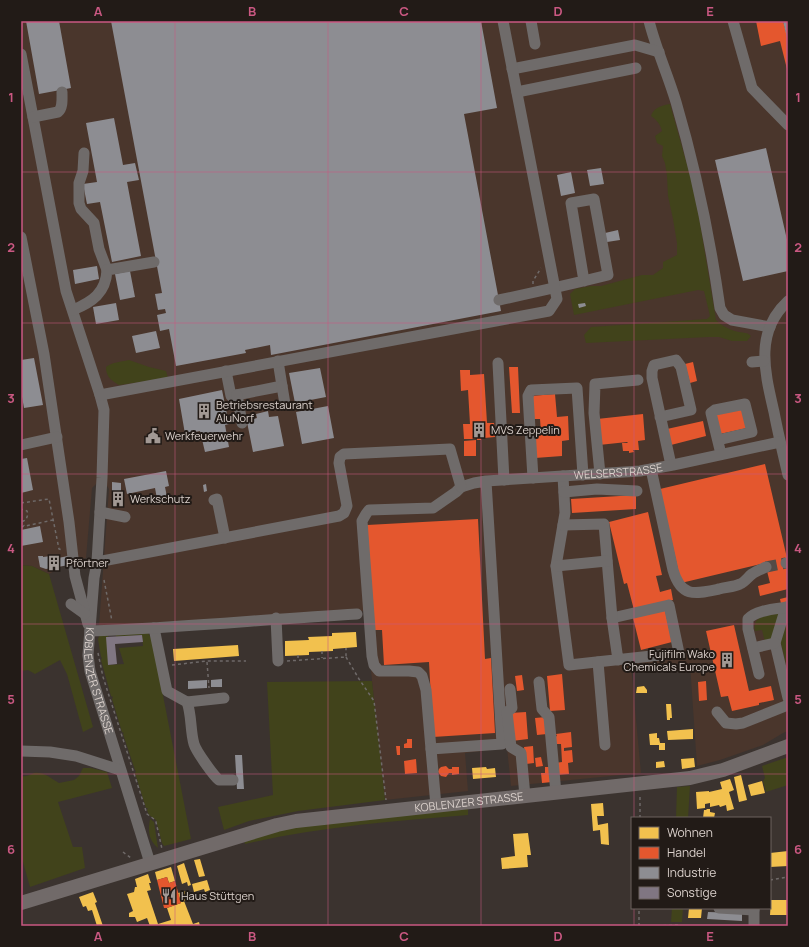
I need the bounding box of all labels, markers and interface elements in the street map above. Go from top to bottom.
text: A [94,2,103,20]
text: B [248,2,256,20]
text: C [399,2,409,20]
text: D [553,2,563,20]
text: E [706,2,714,20]
text: 1 [8,88,14,106]
text: 1 [795,88,801,106]
text: 2 [7,238,15,256]
text: 2 [794,238,802,256]
text: 3 [7,389,15,407]
text: 3 [794,389,802,407]
place label: Betriebsrestaurant AluNorf [216,397,313,425]
building icon: Betriebsrestaurant AluNorf [195,402,213,420]
building icon: MVS Zeppelin [470,421,488,439]
place label: MVS Zeppelin [491,422,560,437]
public building icon: Werkfeuerwehr [144,427,162,445]
place label: Werkfeuerwehr [165,428,243,443]
street label: WELSERSTRASSE [573,459,664,482]
building icon: Werkschutz [109,490,127,508]
place label: Werkschutz [130,491,191,506]
text: 4 [7,539,15,557]
text: 4 [794,539,802,557]
building icon: Pförtner [45,554,63,572]
place label: Pförtner [66,555,109,570]
street label: KOBLENZER STRASSE [81,627,117,736]
place label: Fujifilm Wako Chemicals Europe [624,646,716,674]
building icon: Fujifilm Wako Chemicals Europe [718,651,736,669]
text: 5 [7,690,15,708]
text: 5 [794,690,802,708]
street label: KOBLENZER STRASSE [414,788,524,815]
legend [631,817,771,909]
text: Wohnen [667,824,713,841]
text: 6 [7,840,15,858]
text: 6 [794,840,802,858]
text: Handel [667,844,706,861]
text: Industrie [667,864,716,881]
text: Sonstige [667,884,717,901]
restaurant icon: Haus Stüttgen [160,887,178,905]
place label: Haus Stüttgen [181,888,254,903]
text: A [94,927,103,945]
text: B [248,927,256,945]
text: C [399,927,409,945]
text: D [553,927,563,945]
text: E [706,927,714,945]

